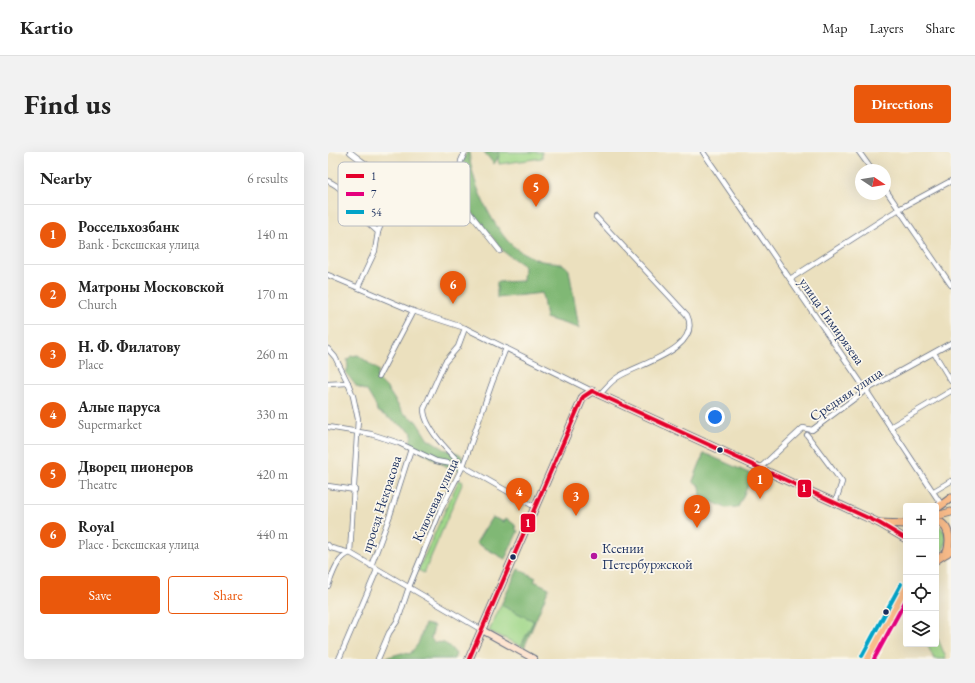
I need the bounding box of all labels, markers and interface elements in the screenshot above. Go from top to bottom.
text: Kartio [20,15,73,40]
text: Map [822,19,847,37]
text: Layers [869,19,904,37]
text: Share [926,19,955,37]
button: Directions [854,85,951,123]
text: Find us [24,86,111,122]
legend [338,162,470,226]
north arrow [855,164,891,200]
text: Nearby [40,167,92,189]
text: 1 [371,169,376,183]
text: 6 results [247,170,288,187]
pin: 5 [523,174,549,207]
text: 7 [371,187,377,201]
text: 54 [371,205,382,219]
text: Россельхозбанк [78,217,179,236]
text: 1 [50,226,56,243]
text: 140 m [257,226,288,243]
text: Bank · Бекешская улица [78,236,199,253]
pin: 6 [440,271,466,304]
street label: улица Тимирязева [795,274,869,369]
text: Матроны Московской [78,277,224,296]
text: 2 [50,286,56,303]
text: 170 m [257,286,288,303]
text: Church [78,296,117,313]
text: Н. Ф. Филатову [78,337,180,356]
text: 3 [50,346,56,363]
text: 260 m [257,346,288,363]
text: Place [78,356,104,373]
street label: Средняя улица [806,363,886,425]
text: Алые паруса [78,397,160,416]
text: 4 [50,406,56,423]
text: 330 m [257,406,288,423]
your location [705,407,725,427]
text: Supermarket [78,416,142,433]
unlabelled marker [715,445,725,455]
street label: проезд Некрасова [357,453,405,555]
street label: Ключевая улица [408,455,462,545]
text: Дворец пионеров [78,457,193,476]
text: 5 [50,466,56,483]
text: 420 m [257,466,288,483]
pin: 1 [747,466,773,499]
text: Theatre [78,476,117,493]
pin: 4 [506,478,532,511]
line badge: 1 [797,479,812,498]
text: 1 [801,481,807,495]
pin: 3 [563,483,589,516]
pin: 2 [684,495,710,528]
map controls [903,503,939,647]
button: + [903,503,939,539]
line badge: 1 [520,513,536,533]
text: 1 [525,516,531,530]
text: Royal [78,517,114,536]
text: 6 [50,526,56,543]
text: 440 m [257,526,288,543]
text: Place · Бекешская улица [78,536,199,553]
place label: Ксении Петербуржской [602,539,693,573]
button: − [903,539,939,575]
marker: Ксении Петербуржской [589,551,599,561]
unlabelled marker [508,552,518,562]
button: locate [903,575,939,611]
button: Save [40,576,160,614]
button: Share [168,576,288,614]
unlabelled marker [881,607,891,617]
button: layers [903,611,939,647]

